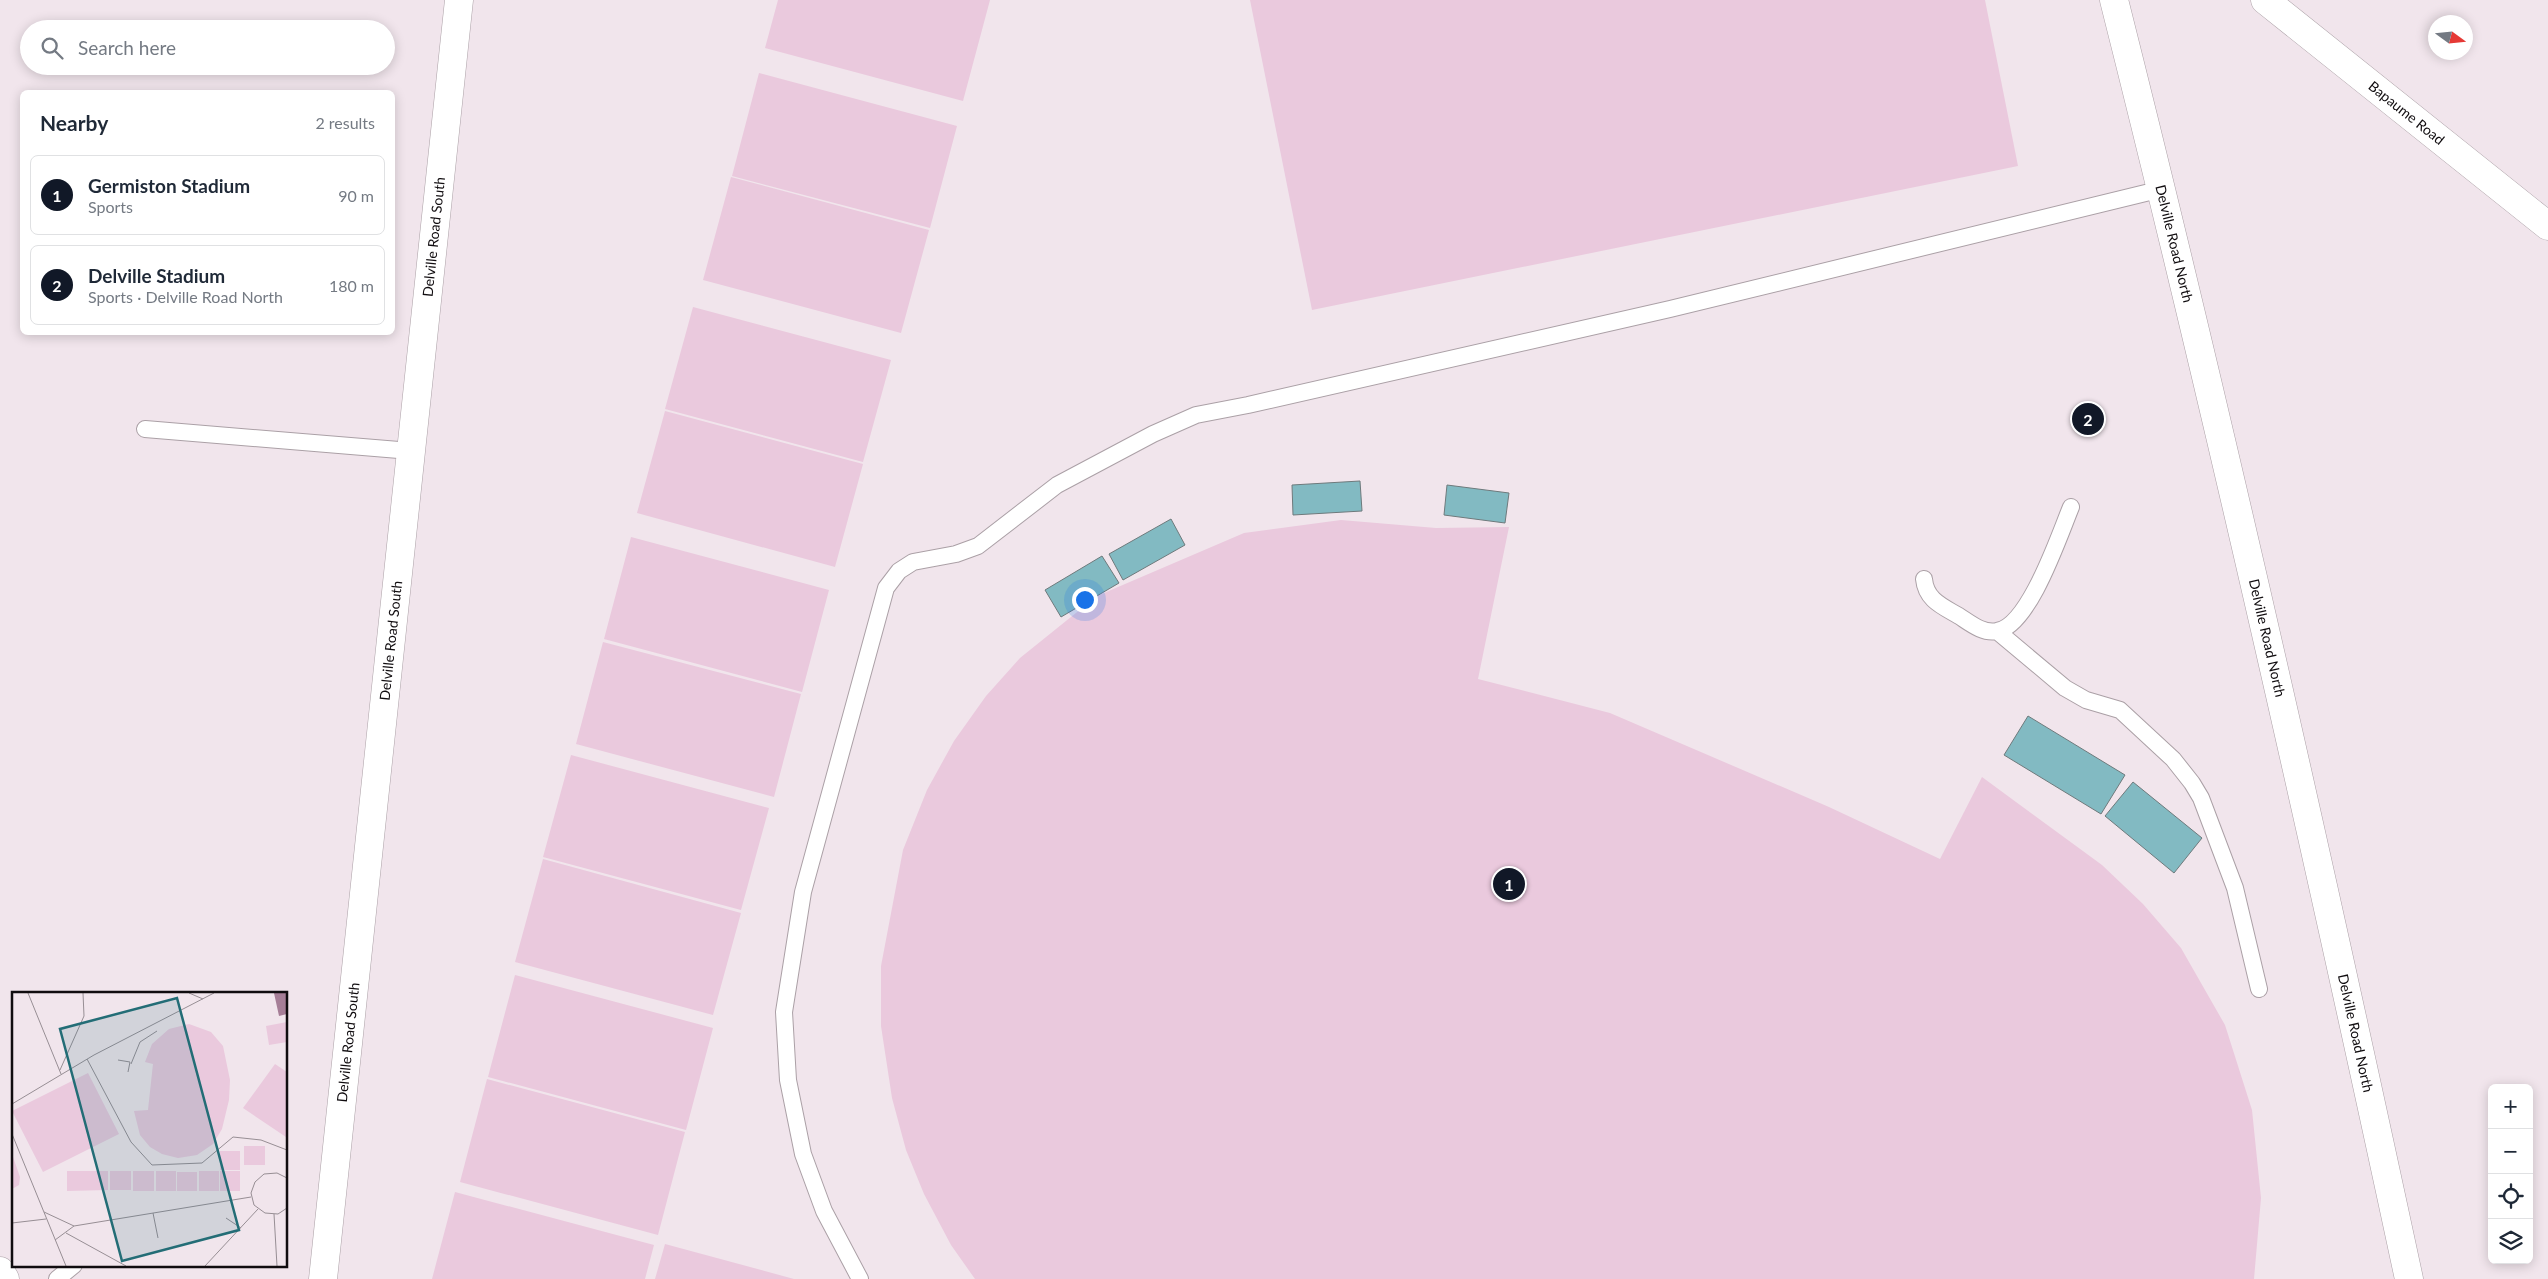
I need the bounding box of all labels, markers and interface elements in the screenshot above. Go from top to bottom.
north arrow [2428,15,2473,60]
search box [20,20,395,75]
icon: search [38,34,66,62]
text: Search here [78,36,176,59]
street label: Bapaume Road [2365,77,2448,148]
text: Nearby [40,110,108,135]
text: 2 results [315,113,375,132]
text: Germiston Stadium [88,174,250,197]
street label: Delville Road South [418,176,448,298]
street label: Delville Road North [2152,183,2197,304]
text: 1 [52,186,62,205]
text: 90 m [338,186,374,205]
text: Sports [88,197,133,216]
text: Delville Stadium [88,264,225,287]
text: 2 [52,276,62,295]
text: 180 m [329,276,374,295]
text: Sports · Delville Road North [88,287,283,306]
pin: 2 [2072,400,2104,438]
street label: Delville Road North [2246,577,2289,698]
street label: Delville Road South [376,580,405,701]
your location [1072,587,1098,613]
pin: 1 [1493,865,1525,903]
street label: Delville Road North [2335,972,2377,1094]
street label: Delville Road South [333,982,362,1103]
inset map [12,992,288,1266]
map controls [2488,1084,2533,1264]
button: + [2488,1084,2533,1129]
button: − [2488,1129,2533,1174]
button: locate [2488,1174,2533,1219]
button: layers [2488,1219,2533,1264]

